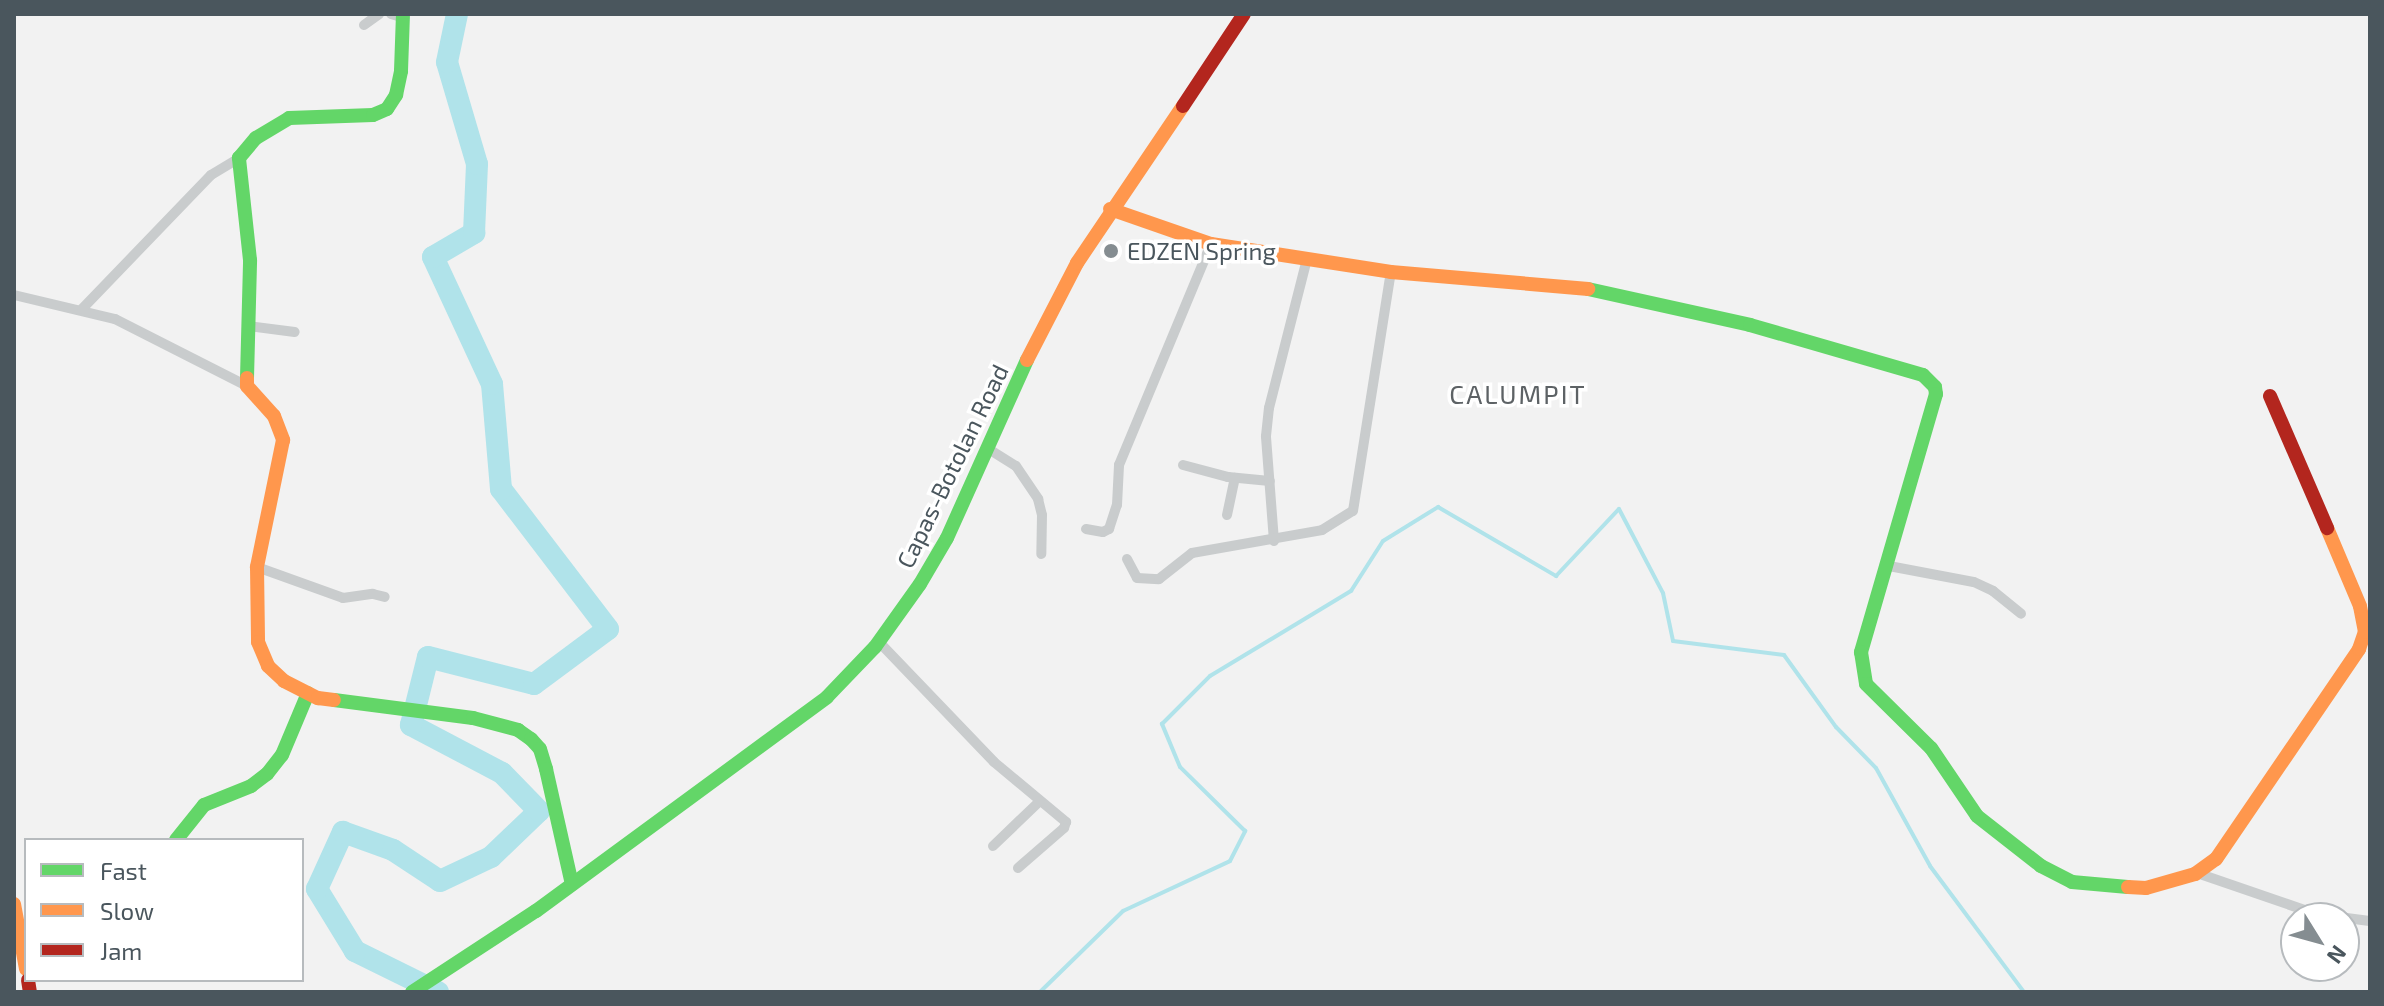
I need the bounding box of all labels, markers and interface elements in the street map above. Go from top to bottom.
place label: EDZEN Spring [1127,237,1276,265]
marker: EDZEN Spring [1102,242,1120,260]
street label: Capas-Botolan Road [890,359,1014,573]
district label: CALUMPIT [1449,378,1587,410]
legend [24,838,304,982]
text: Fast [100,856,147,885]
text: Slow [100,896,154,925]
north arrow [2280,902,2360,982]
text: Jam [100,936,142,965]
text: N [2322,941,2353,969]

